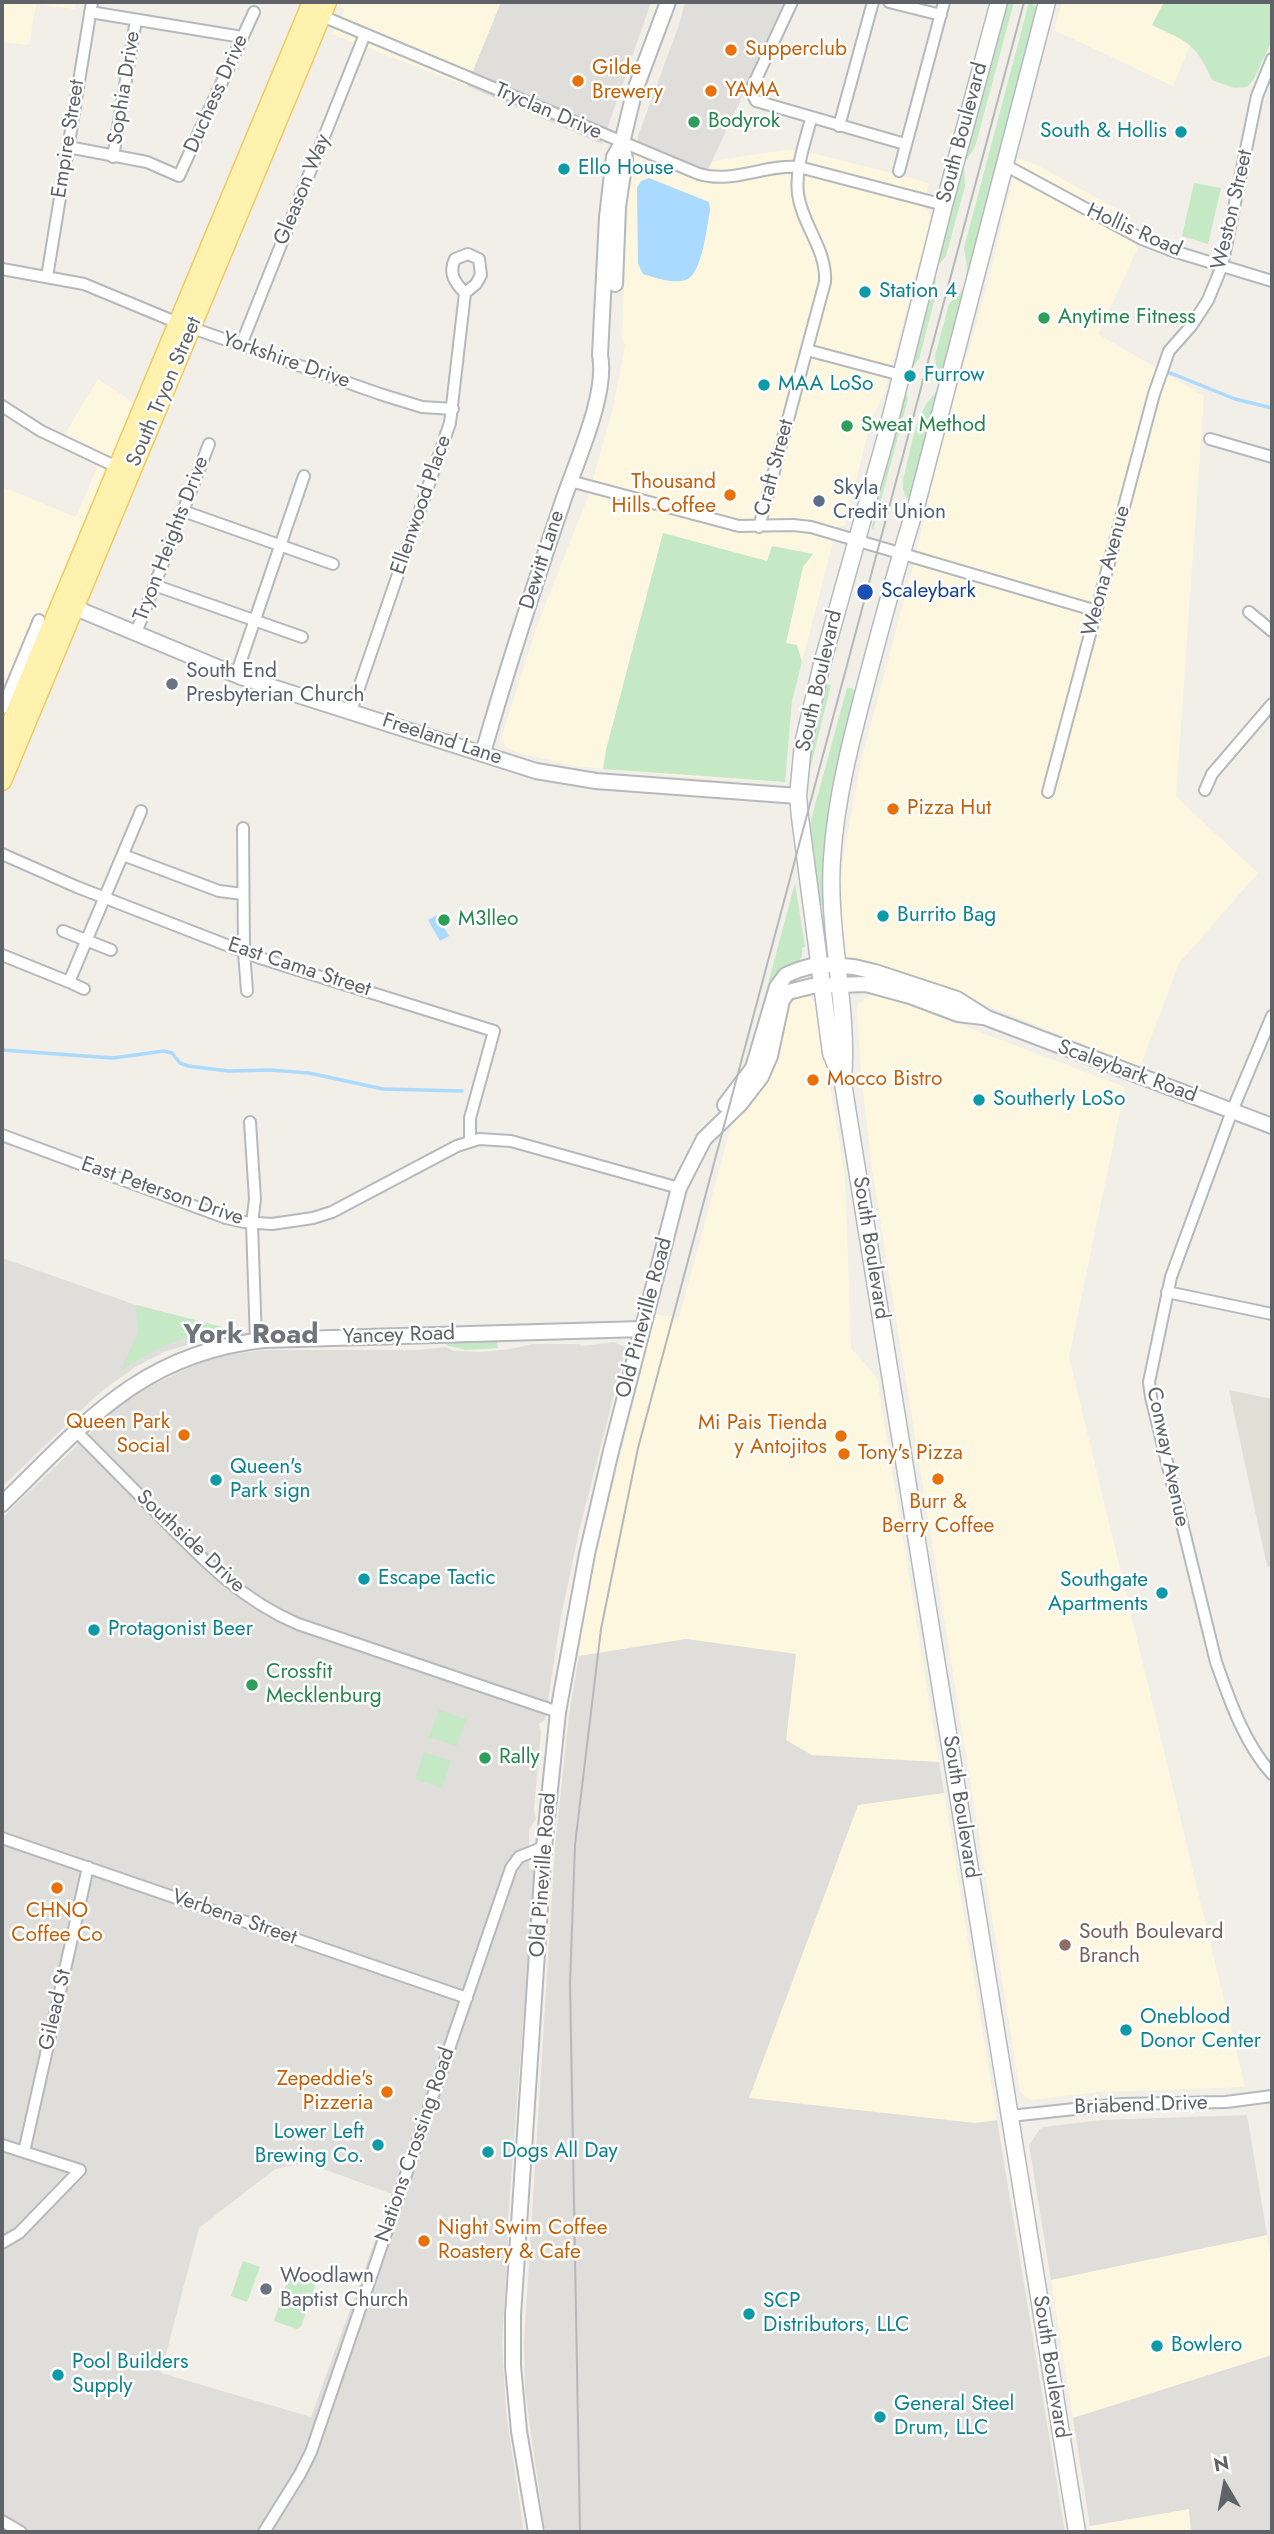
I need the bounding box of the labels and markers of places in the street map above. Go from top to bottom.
place label: Supperclub [745,37,847,63]
marker: Supperclub [723,42,739,58]
place label: Gilde Brewery [592,56,663,106]
marker: Gilde Brewery [570,73,586,89]
place label: YAMA [725,78,779,104]
marker: YAMA [703,83,719,99]
place label: Bodyrok [708,109,780,135]
marker: Bodyrok [686,114,702,130]
place label: South & Hollis [1040,119,1167,145]
marker: South & Hollis [1173,124,1189,140]
place label: Ello House [578,156,674,182]
marker: Ello House [556,161,572,177]
place label: Station 4 [879,279,957,305]
marker: Station 4 [857,284,873,300]
place label: Anytime Fitness [1058,305,1196,331]
marker: Anytime Fitness [1036,310,1052,326]
place label: Furrow [924,363,985,389]
marker: Furrow [902,368,918,384]
place label: MAA LoSo [778,372,874,398]
marker: MAA LoSo [756,377,772,393]
place label: Sweat Method [861,413,986,439]
marker: Sweat Method [839,418,855,434]
place label: Thousand Hills Coffee [612,470,716,520]
place label: Skyla Credit Union [833,476,946,526]
marker: Thousand Hills Coffee [722,487,738,503]
marker: Skyla Credit Union [811,493,827,509]
place label: Scaleybark [881,579,976,605]
marker: Scaleybark [855,582,875,602]
place label: South End Presbyterian Church [186,659,364,709]
marker: South End Presbyterian Church [164,676,180,692]
place label: Pizza Hut [907,796,991,822]
marker: Pizza Hut [885,801,901,817]
place label: Burrito Bag [897,903,996,929]
place label: M3lleo [458,907,518,933]
marker: Burrito Bag [875,908,891,924]
marker: M3lleo [436,912,452,928]
place label: Mocco Bistro [827,1067,942,1093]
marker: Mocco Bistro [805,1072,821,1088]
place label: Southerly LoSo [993,1087,1125,1113]
marker: Southerly LoSo [971,1092,987,1108]
place label: Queen Park Social [66,1410,170,1460]
place label: Mi Pais Tienda y Antojitos [698,1411,827,1461]
marker: Queen Park Social [176,1427,192,1443]
marker: Mi Pais Tienda y Antojitos [833,1428,849,1444]
place label: Tony's Pizza [858,1441,963,1467]
marker: Tony's Pizza [836,1446,852,1462]
place label: Queen's Park sign [230,1455,311,1505]
marker: Burr & Berry Coffee [930,1471,946,1487]
marker: Queen's Park sign [208,1472,224,1488]
place label: Burr & Berry Coffee [882,1490,994,1540]
place label: Escape Tactic [378,1566,496,1592]
place label: Southgate Apartments [1048,1568,1148,1618]
marker: Escape Tactic [356,1571,372,1587]
marker: Southgate Apartments [1154,1585,1170,1601]
place label: Protagonist Beer [108,1617,253,1643]
marker: Protagonist Beer [86,1622,102,1638]
place label: Crossfit Mecklenburg [266,1660,382,1710]
marker: Crossfit Mecklenburg [244,1677,260,1693]
place label: Rally [499,1745,540,1771]
marker: Rally [477,1750,493,1766]
marker: CHNO Coffee Co [49,1880,65,1896]
place label: CHNO Coffee Co [11,1899,103,1949]
place label: South Boulevard Branch [1079,1920,1223,1970]
marker: South Boulevard Branch [1057,1937,1073,1953]
place label: Oneblood Donor Center [1140,2005,1261,2055]
marker: Oneblood Donor Center [1118,2022,1134,2038]
place label: Zepeddie's Pizzeria [277,2067,373,2117]
marker: Zepeddie's Pizzeria [379,2084,395,2100]
place label: Lower Left Brewing Co. [255,2120,364,2170]
marker: Lower Left Brewing Co. [370,2137,386,2153]
place label: Dogs All Day [502,2139,618,2165]
marker: Dogs All Day [480,2144,496,2160]
place label: Night Swim Coffee Roastery & Cafe [438,2216,607,2266]
marker: Night Swim Coffee Roastery & Cafe [416,2233,432,2249]
place label: Woodlawn Baptist Church [280,2264,408,2314]
marker: Woodlawn Baptist Church [258,2281,274,2297]
place label: SCP Distributors, LLC [763,2289,909,2339]
marker: SCP Distributors, LLC [741,2306,757,2322]
place label: Bowlero [1171,2333,1242,2359]
marker: Bowlero [1149,2338,1165,2354]
place label: Pool Builders Supply [72,2350,188,2400]
marker: Pool Builders Supply [50,2367,66,2383]
place label: General Steel Drum, LLC [894,2392,1014,2442]
marker: General Steel Drum, LLC [872,2409,888,2425]

